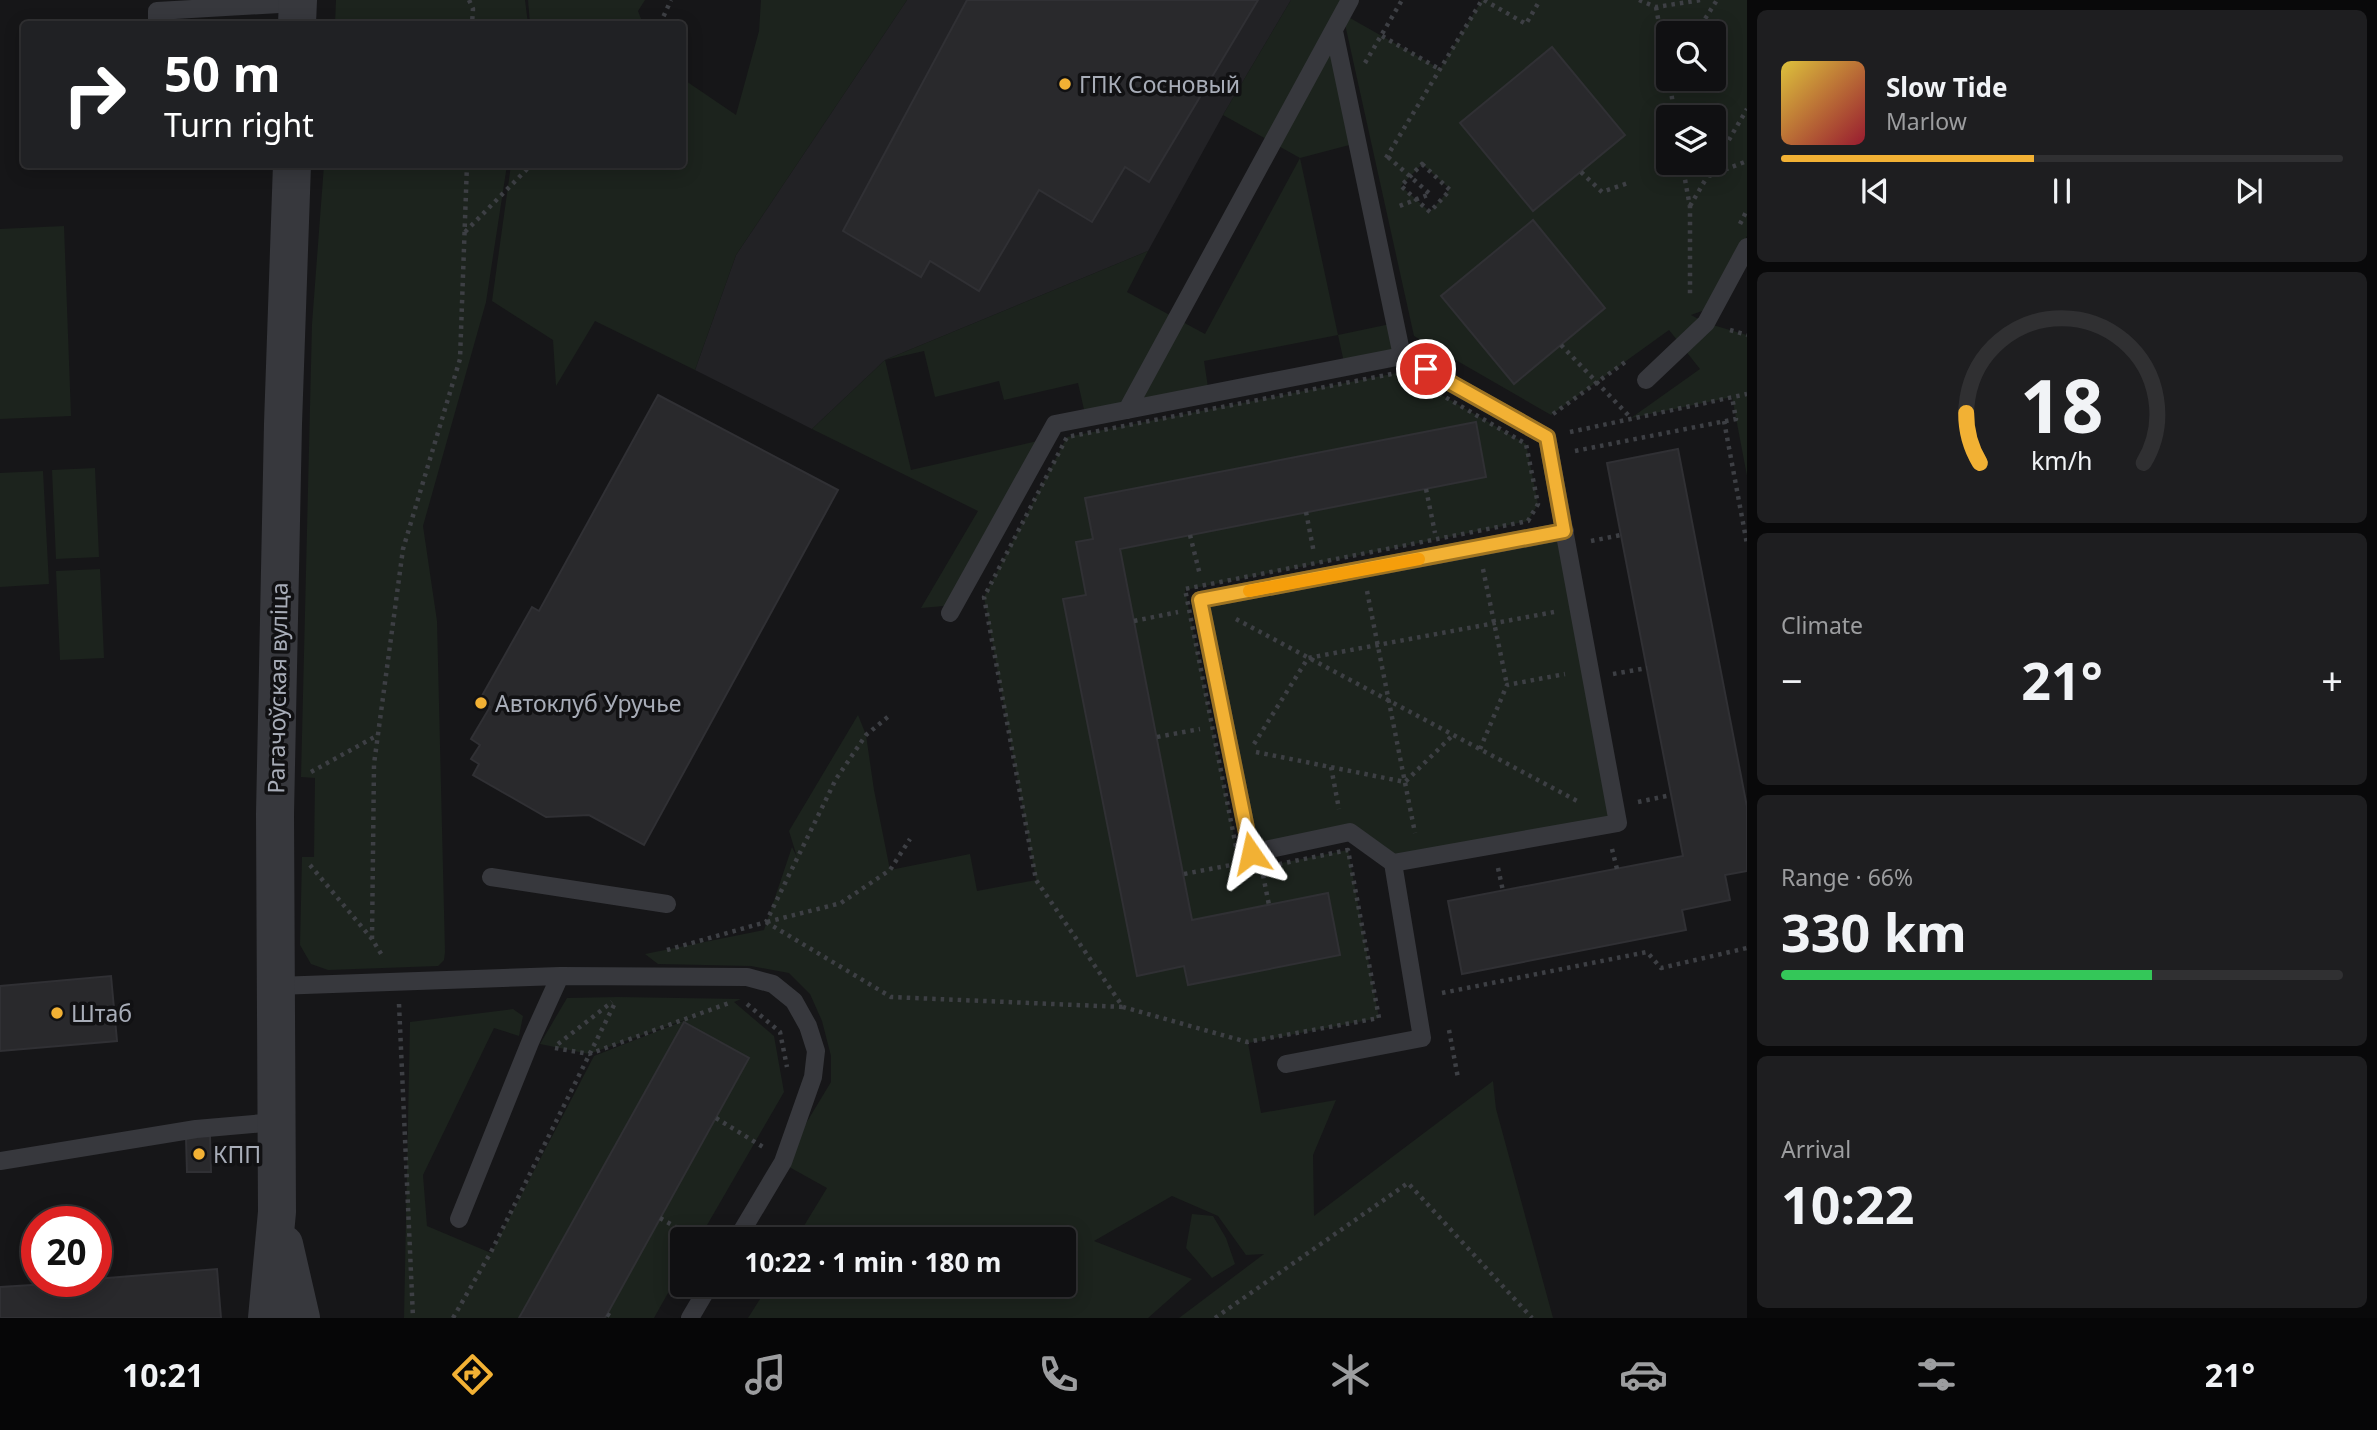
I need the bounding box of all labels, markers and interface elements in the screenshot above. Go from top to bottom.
map controls [1656,21,1726,175]
button: search [1656,21,1726,91]
text: 50 m [164,40,281,106]
icon: right [49,49,140,140]
place label: ГПК Сосновый [1079,68,1240,100]
text: Slow Tide [1886,69,2008,105]
marker: ГПК Сосновый [1057,76,1073,92]
text: Turn right [164,103,314,146]
button: layers [1656,105,1726,175]
text: Marlow [1886,105,1967,137]
icon: previous [1856,172,1894,210]
icon: pause [2043,172,2081,210]
icon: next [2230,172,2268,210]
pin [1396,339,1456,399]
icon: arrive [1407,350,1445,388]
text: 18 [2020,356,2104,455]
text: km/h [2031,443,2093,477]
street label: Рагачоўская вуліца [259,582,295,794]
text: Climate [1781,609,1863,641]
text: 21° [2021,644,2103,715]
text: − [1781,654,1803,706]
text: + [2321,654,2343,706]
place label: Автоклуб Уручье [495,687,681,719]
marker: Автоклуб Уручье [473,695,489,711]
position arrow [1214,816,1288,890]
text: Range · 66% [1781,861,1913,893]
text: 330 km [1781,896,1967,967]
place label: Штаб [71,997,132,1029]
marker: Штаб [49,1005,65,1021]
text: Arrival [1781,1133,1851,1165]
place label: КПП [213,1138,261,1170]
marker: КПП [191,1146,207,1162]
text: 10:22 [1781,1168,1915,1239]
speed limit sign: 20 [21,1206,112,1297]
text: 10:22 · 1 min · 180 m [745,1244,1001,1280]
icon: directions [448,1350,497,1399]
icon: music [741,1350,790,1399]
icon: phone [1034,1350,1083,1399]
icon: climate [1326,1350,1375,1399]
icon: car [1619,1350,1668,1399]
icon: filters [1912,1350,1961,1399]
text: 10:21 [122,1353,204,1396]
text: 21° [2205,1353,2255,1396]

